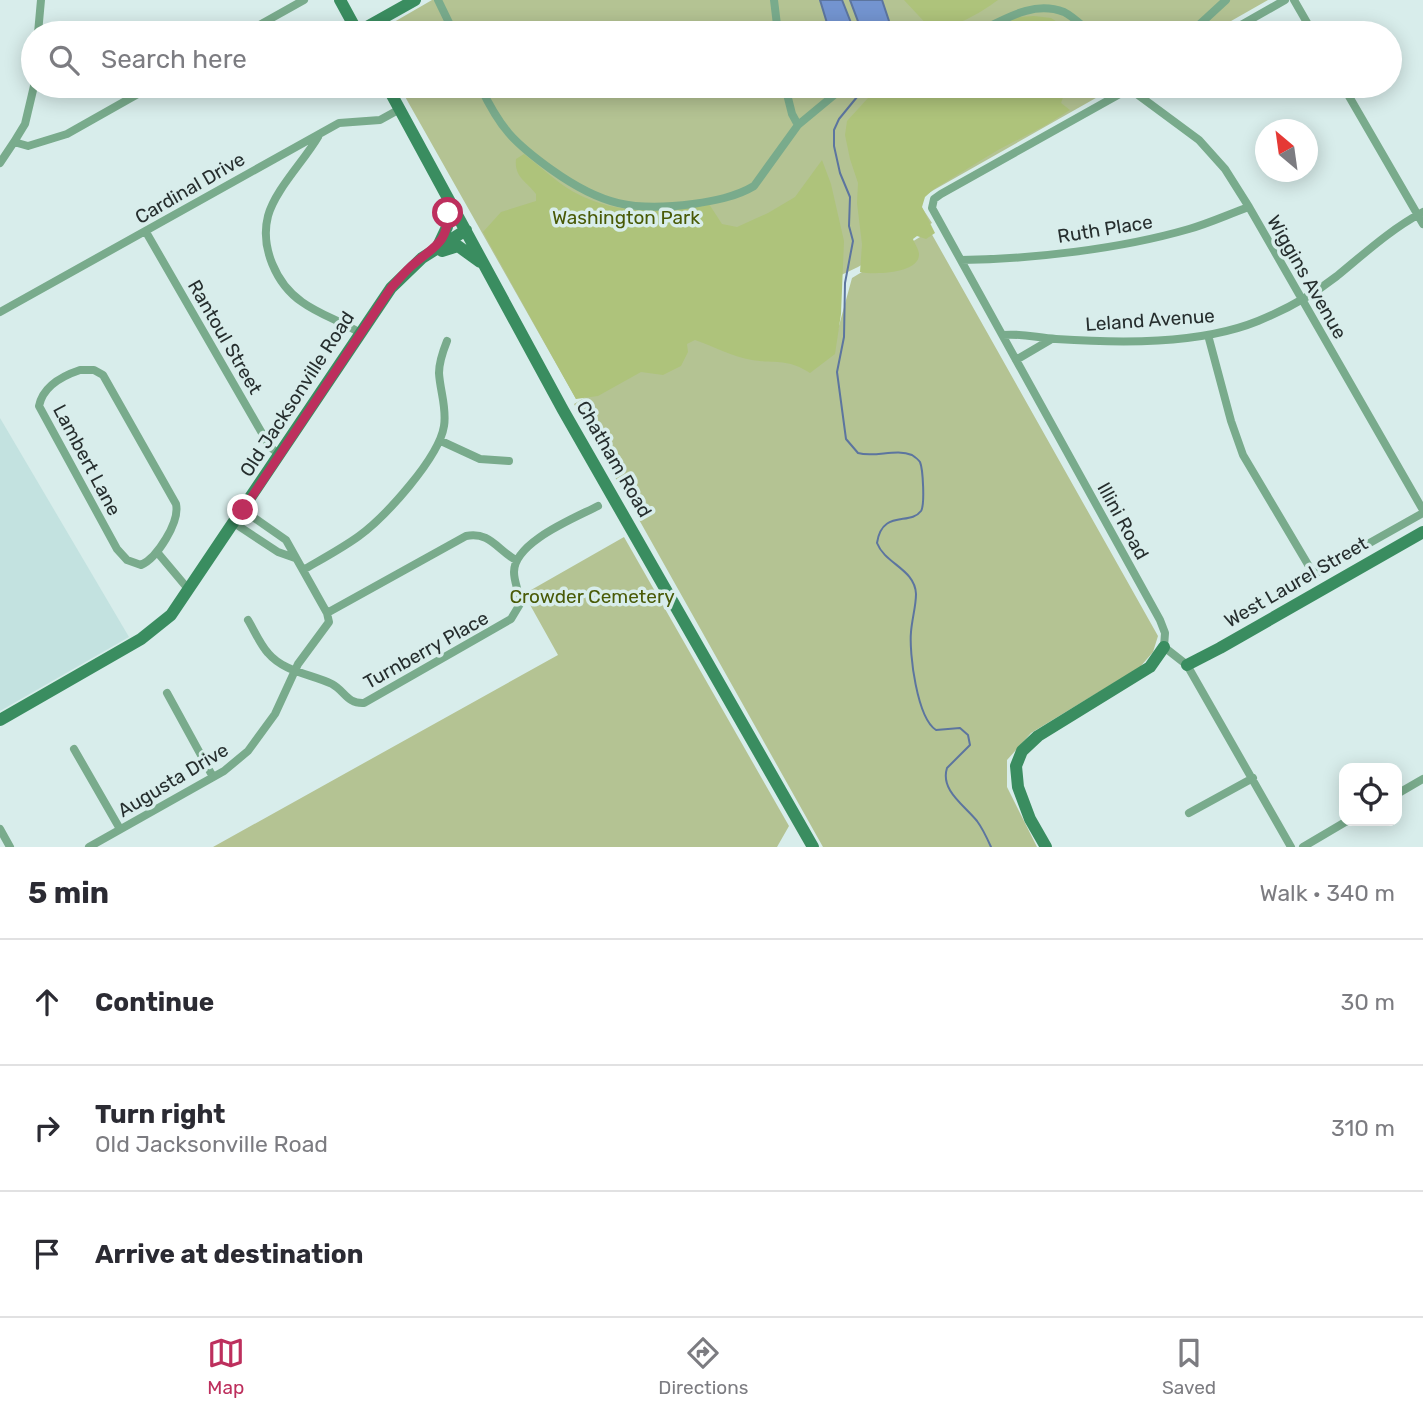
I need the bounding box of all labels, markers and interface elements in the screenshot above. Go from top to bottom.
search box [21,21,1402,98]
icon: search [45,41,83,79]
text: Search here [101,44,247,75]
north arrow [1255,119,1318,182]
street label: Cardinal Drive [131,147,249,229]
route start [432,197,463,228]
park label: Washington Park [552,206,700,229]
street label: Ruth Place [1056,210,1154,248]
street label: Wiggins Avenue [1262,211,1352,343]
street label: Rantoul Street [183,276,267,399]
street label: Leland Avenue [1084,304,1216,336]
street label: Old Jacksonville Road [235,307,359,481]
street label: Chatham Road [571,397,657,521]
street label: Lambert Lane [48,400,126,520]
street label: Illini Road [1092,478,1154,564]
route end [227,494,258,525]
street label: West Laurel Street [1220,531,1372,632]
park label: Crowder Cemetery [509,585,675,608]
street label: Turnberry Place [360,606,492,694]
street label: Augusta Drive [114,738,232,822]
map controls [1339,763,1402,826]
button: locate [1339,763,1402,826]
text: 5 min [28,875,109,911]
text: Walk · 340 m [1260,879,1395,907]
icon: ahead [28,983,66,1021]
text: Continue [95,987,214,1018]
text: 30 m [1340,988,1395,1016]
text: Turn right [95,1099,225,1130]
icon: right [28,1109,66,1147]
text: 310 m [1331,1114,1395,1142]
text: Old Jacksonville Road [95,1130,328,1158]
icon: arrive [28,1235,66,1273]
text: Arrive at destination [95,1239,363,1270]
tab: Map [207,1334,245,1399]
tab: Directions [658,1334,748,1399]
tab: Saved [1162,1334,1216,1399]

